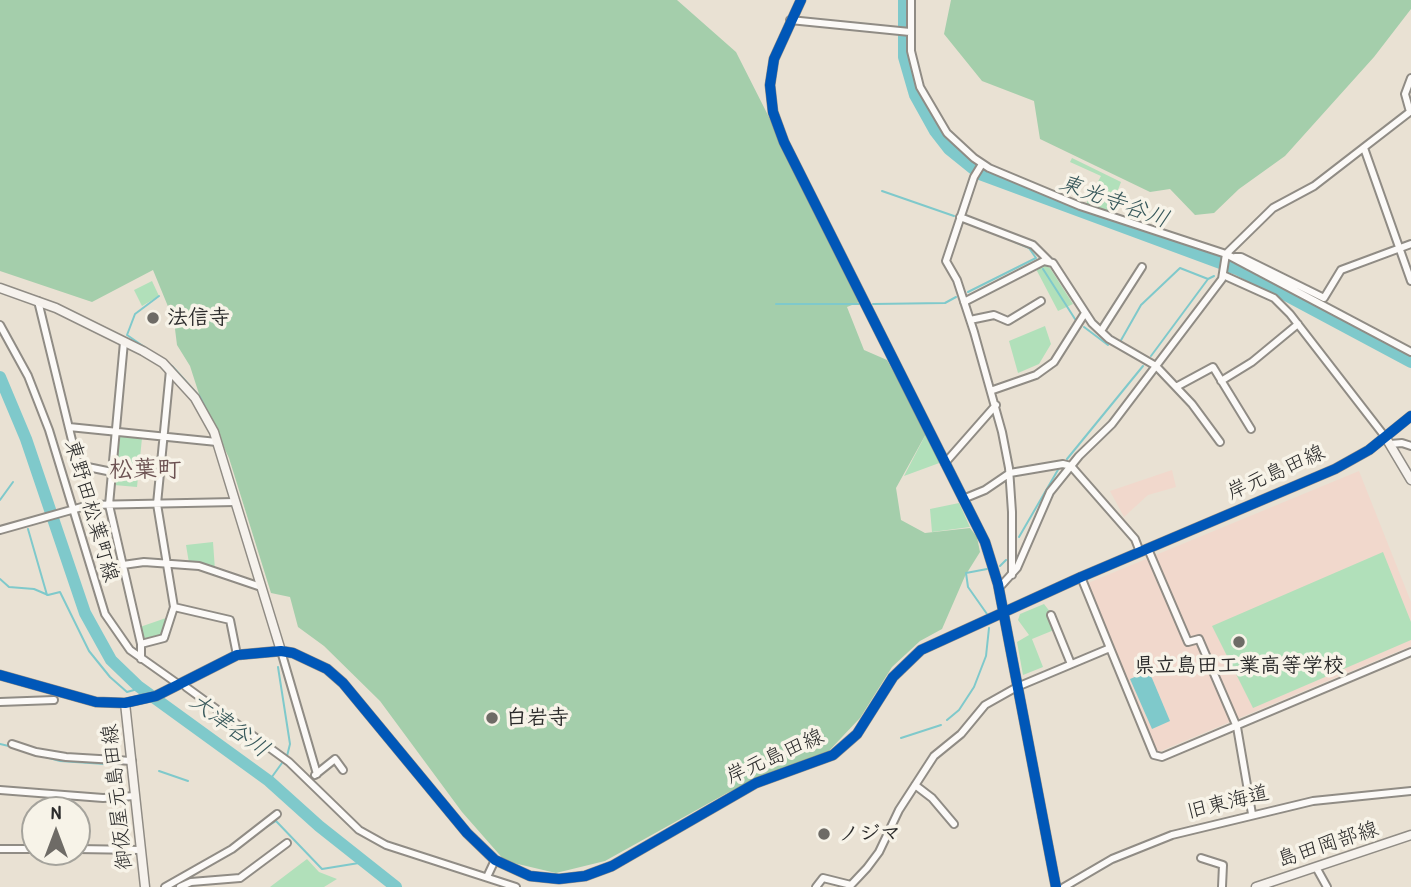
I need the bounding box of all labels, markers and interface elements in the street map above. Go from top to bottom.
water label: 東光寺谷川 [1055,169,1173,235]
place label: 法信寺 [167,305,230,331]
marker: 法信寺 [145,310,161,326]
street label: 東野田松葉町線 [59,437,123,585]
street label: 岸元島田線 [1223,440,1329,506]
district label: 松葉町 [109,457,181,485]
marker: 県立島田工業高等学校 [1231,634,1247,650]
place label: 県立島田工業高等学校 [1134,653,1344,679]
water label: 大津谷川 [184,688,274,764]
place label: 白岩寺 [506,705,569,731]
marker: 白岩寺 [484,710,500,726]
street label: 御仮屋元島田線 [98,723,138,871]
street label: 岸元島田線 [722,724,828,790]
street label: 旧東海道 [1184,781,1272,825]
north arrow [21,796,91,866]
text: N [51,799,61,825]
street label: 島田岡部線 [1274,817,1382,873]
place label: ノジマ [838,821,901,847]
marker: ノジマ [816,826,832,842]

